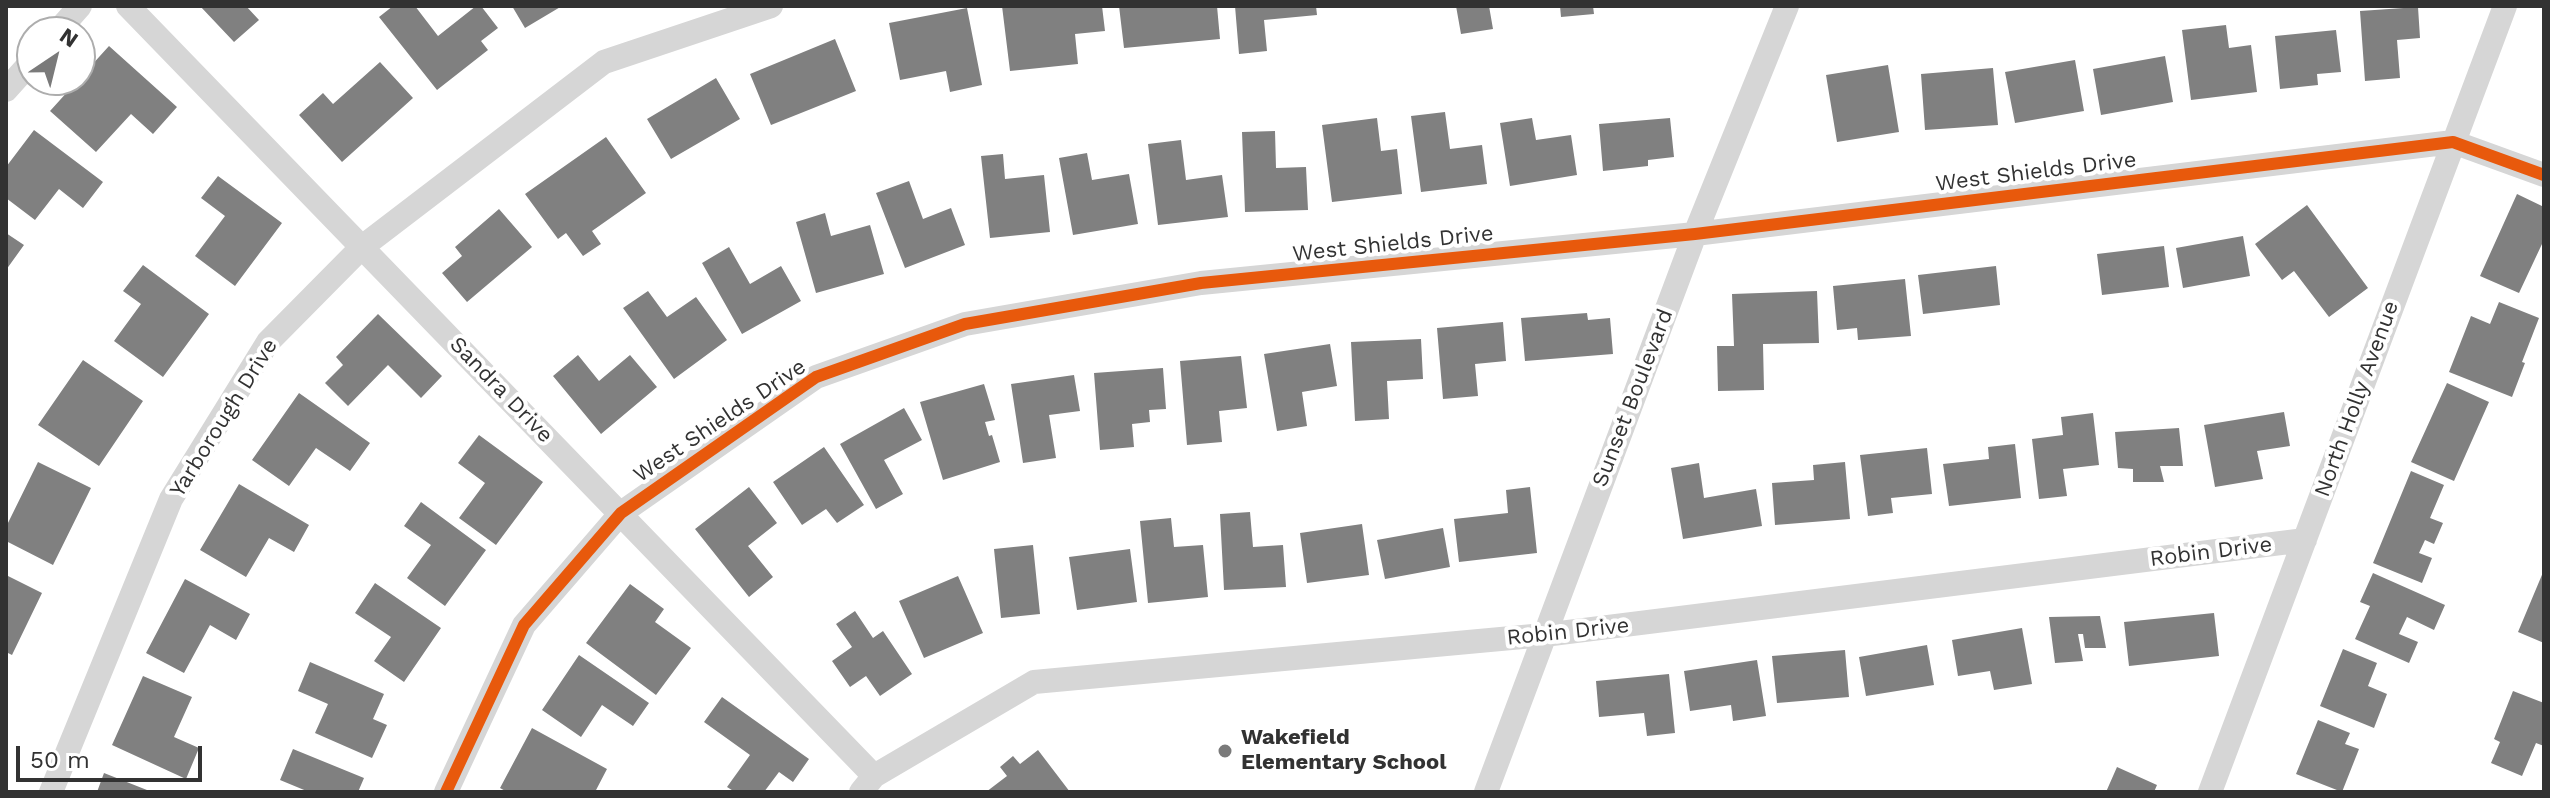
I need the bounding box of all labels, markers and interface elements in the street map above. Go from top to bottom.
north arrow [16,16,96,96]
text: N [55,23,83,52]
street label: West Shields Drive [1934,147,2138,197]
street label: West Shields Drive [1291,220,1495,268]
street label: North Holly Avenue [2309,297,2405,501]
street label: Sunset Boulevard [1587,305,1679,491]
street label: Sandra Drive [444,332,558,448]
street label: Yarborough Drive [165,334,283,502]
street label: West Shields Drive [629,354,811,488]
street label: Robin Drive [2148,531,2274,573]
street label: Robin Drive [1505,612,1631,652]
place label: Wakefield Elementary School [1241,725,1446,776]
scale bar [20,730,206,780]
marker: Wakefield Elementary School [1216,742,1234,760]
text: 50 m [30,746,90,774]

